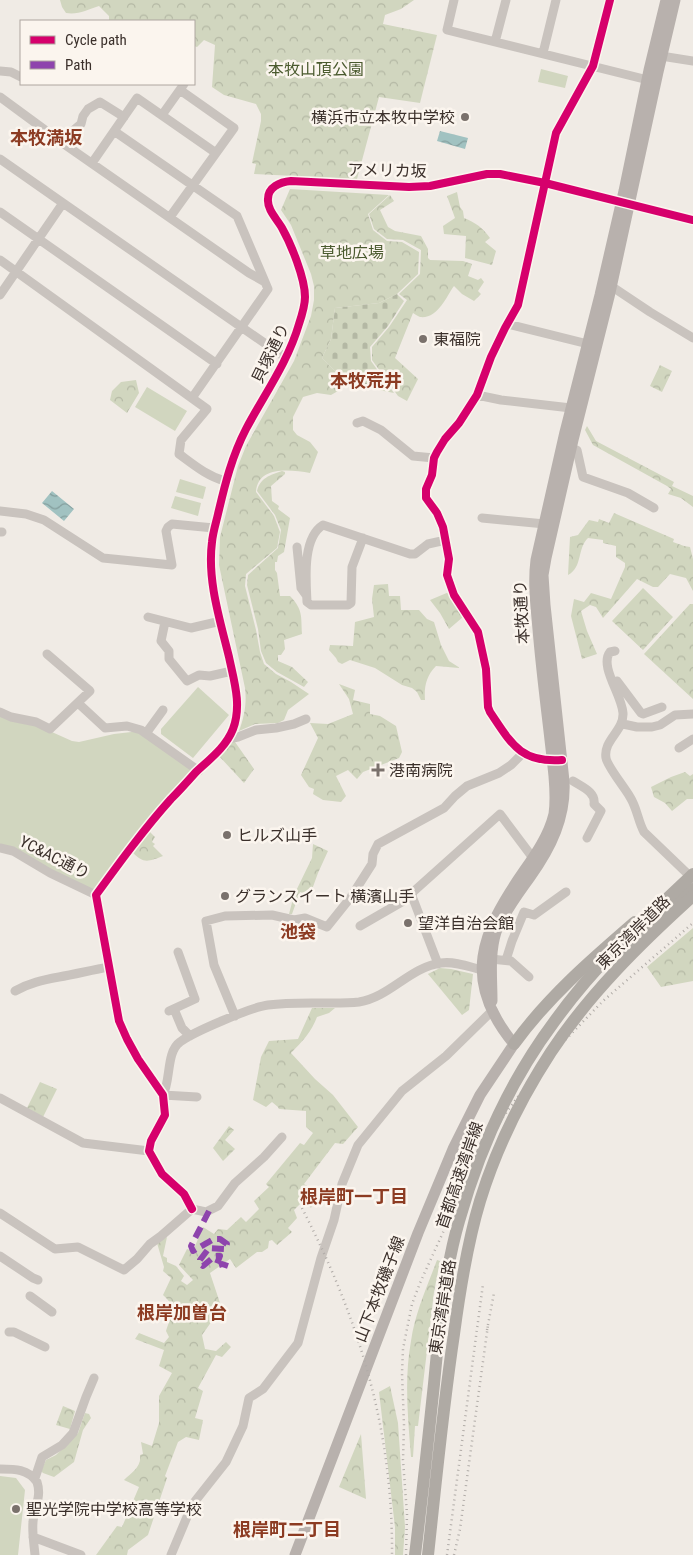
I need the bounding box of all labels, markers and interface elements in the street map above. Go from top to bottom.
legend [20,20,195,85]
text: Cycle path [65,31,127,49]
text: Path [65,56,92,74]
park label: 本牧山頂公園 [268,60,364,79]
place label: 横浜市立本牧中学校 [311,108,455,127]
marker: 横浜市立本牧中学校 [459,111,471,123]
district label: 本牧満坂 [10,127,83,148]
street label: アメリカ坂 [347,160,427,181]
park label: 草地広場 [320,243,384,262]
street label: 貝塚通り [248,320,293,386]
place label: 東福院 [433,330,481,349]
marker: 東福院 [417,333,429,345]
district label: 本牧荒井 [330,370,402,391]
street label: 本牧通り [510,580,533,644]
place label: 港南病院 [389,761,453,780]
marker: 港南病院 [371,763,385,777]
place label: ヒルズ山手 [237,826,317,845]
marker: ヒルズ山手 [221,829,233,841]
street label: YC&AC通り [17,832,93,883]
place label: グランスイート 横濱山手 [235,887,414,906]
marker: グランスイート 横濱山手 [219,890,231,902]
street label: 東京湾岸道路 [593,892,674,973]
place label: 望洋自治会館 [418,914,514,933]
marker: 望洋自治会館 [402,917,414,929]
district label: 池袋 [280,921,316,942]
street label: 首都高速湾岸線 [432,1119,487,1231]
district label: 根岸町一丁目 [300,1186,408,1207]
street label: 山下本牧磯子線 [351,1233,408,1345]
street label: 東京湾岸道路 [426,1258,459,1356]
district label: 根岸加曽台 [137,1302,227,1323]
place label: 聖光学院中学校高等学校 [26,1500,202,1519]
marker: 聖光学院中学校高等学校 [10,1503,22,1515]
district label: 根岸町二丁目 [233,1519,341,1540]

